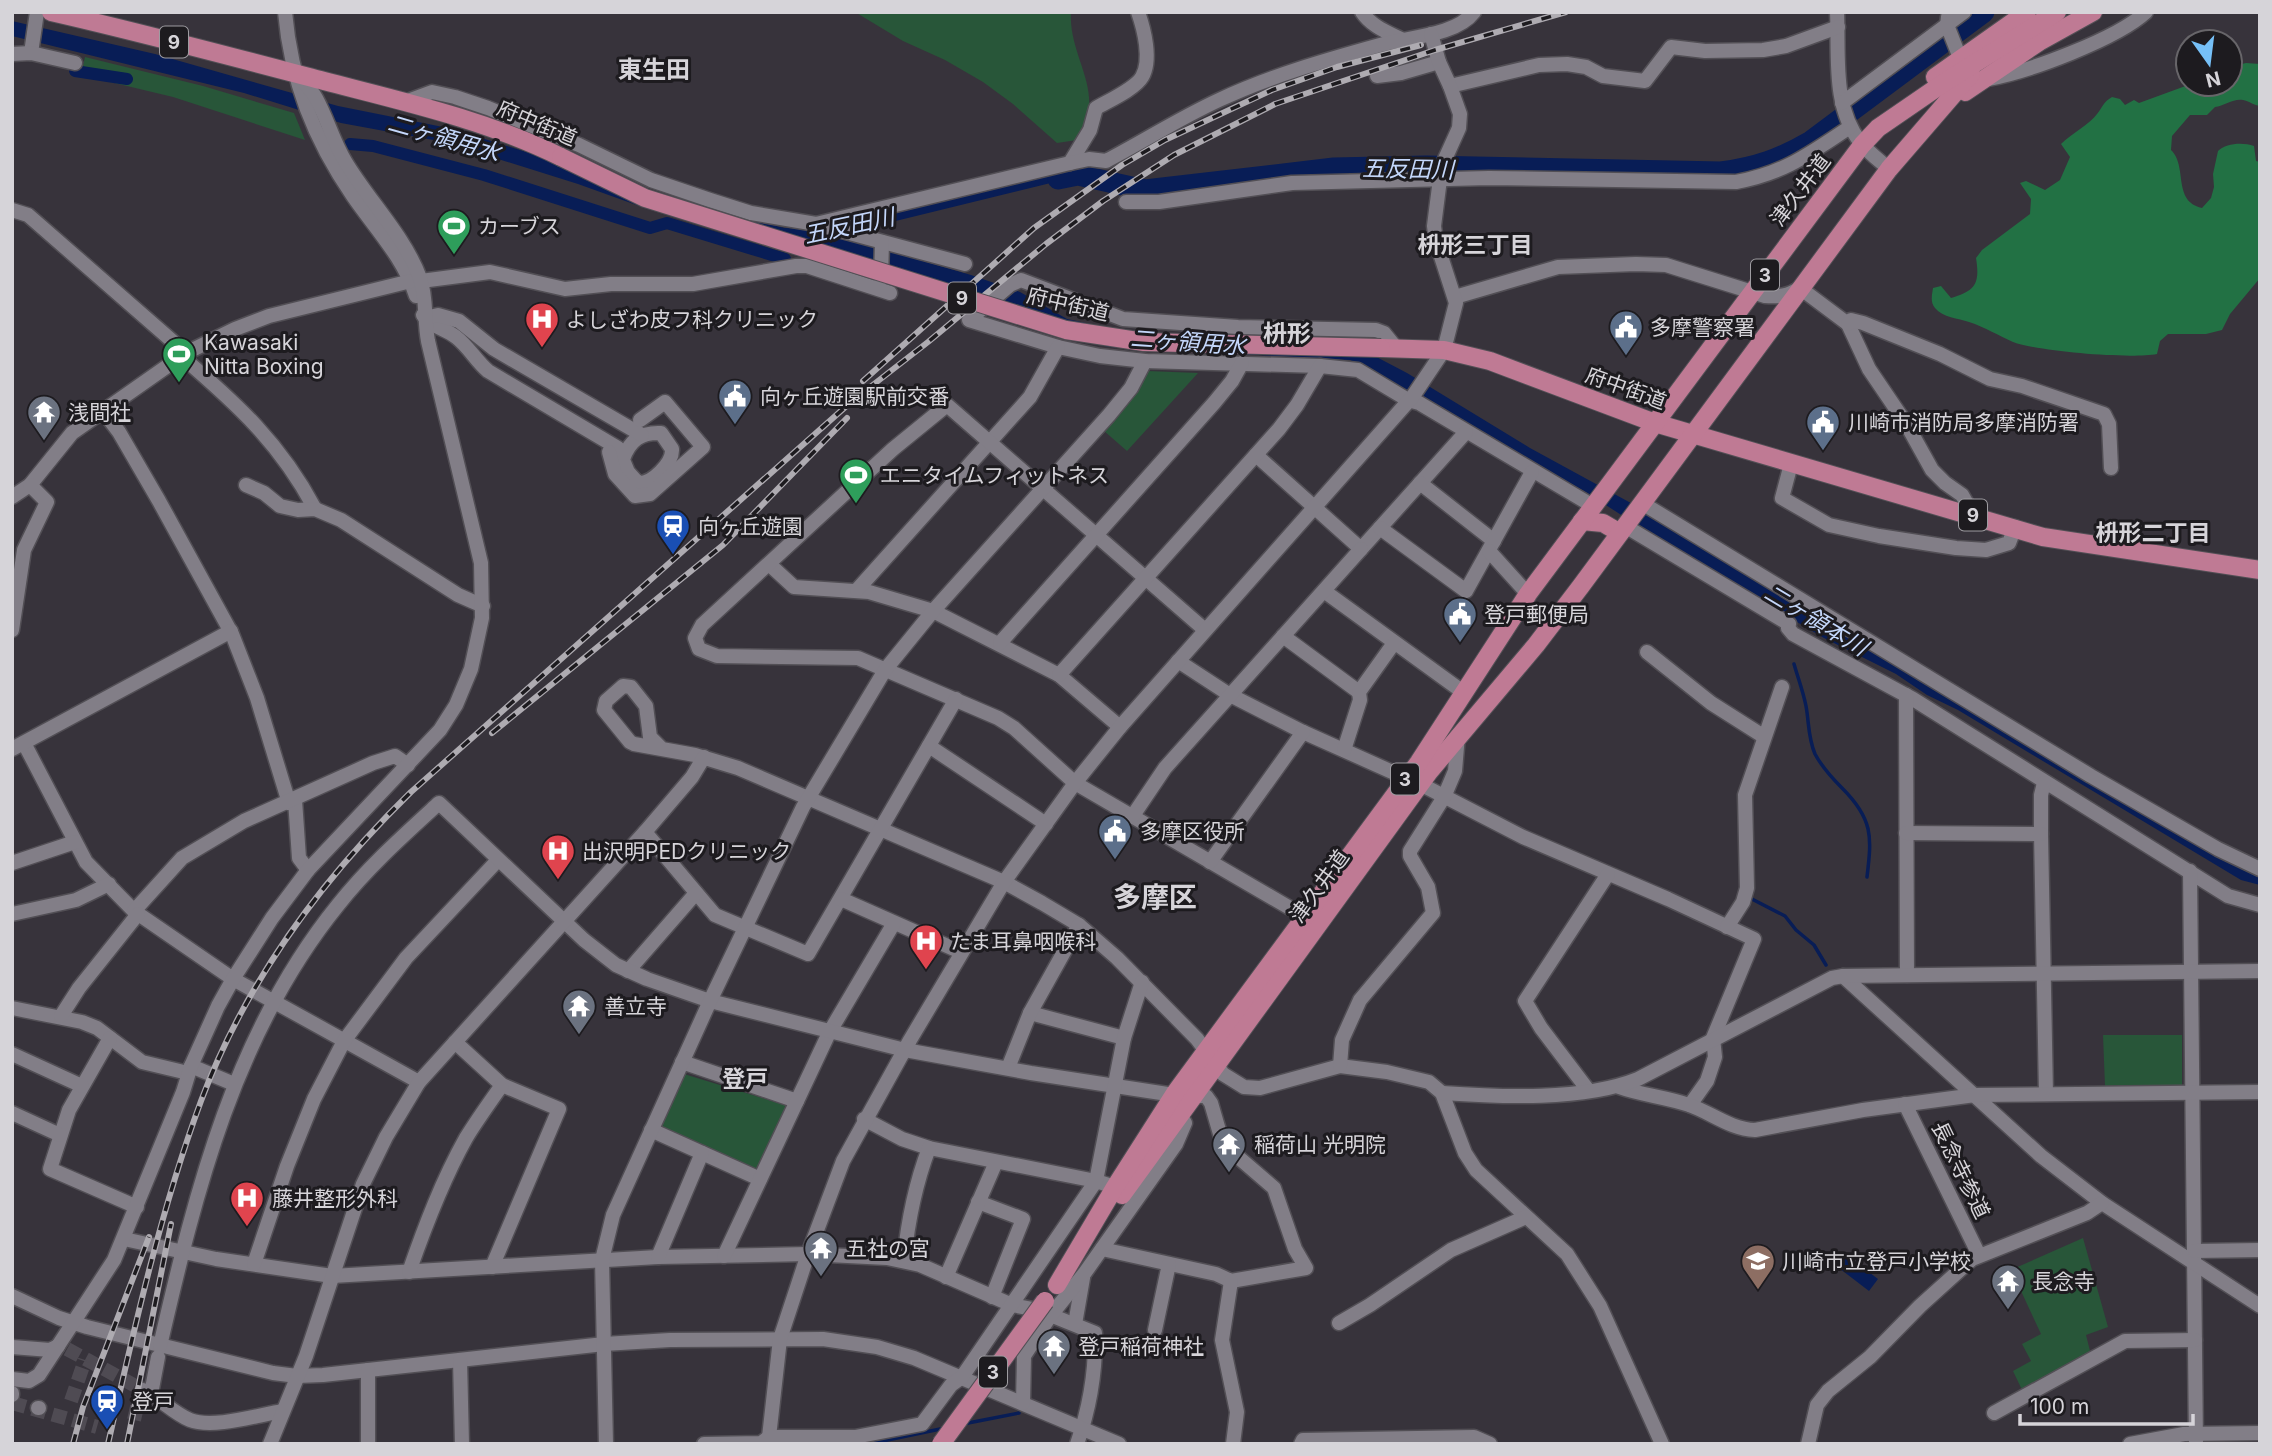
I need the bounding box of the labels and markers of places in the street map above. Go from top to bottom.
sports icon: カーブス [435,207,473,256]
place label: カーブス [478,214,561,239]
hospital icon: よしざわ皮フ科クリニック [523,300,561,349]
place label: よしざわ皮フ科クリニック [566,307,818,332]
public building icon: 多摩警察署 [1607,308,1645,357]
place label: 多摩警察署 [1650,315,1755,340]
place label: Kawasaki Nitta Boxing [204,330,324,379]
sports icon: Kawasaki Nitta Boxing [160,335,198,384]
public building icon: 向ヶ丘遊園駅前交番 [716,377,754,426]
place label: 向ヶ丘遊園駅前交番 [760,384,949,409]
temple icon: 浅間社 [25,393,63,442]
place label: 浅間社 [68,400,131,425]
public building icon: 川崎市消防局多摩消防署 [1804,403,1842,452]
place label: 川崎市消防局多摩消防署 [1848,410,2079,435]
sports icon: エニタイムフィットネス [837,456,875,505]
place label: エニタイムフィットネス [880,463,1109,488]
station icon: 向ヶ丘遊園 [654,507,692,556]
place label: 向ヶ丘遊園 [698,514,803,539]
public building icon: 登戸郵便局 [1441,595,1479,644]
place label: 登戸郵便局 [1484,602,1589,627]
public building icon: 多摩区役所 [1096,812,1134,861]
place label: 多摩区役所 [1140,819,1245,844]
hospital icon: 出沢明PEDクリニック [539,832,577,881]
place label: 出沢明PEDクリニック [582,839,791,864]
hospital icon: たま耳鼻咽喉科 [907,922,945,971]
place label: たま耳鼻咽喉科 [950,929,1096,954]
temple icon: 善立寺 [560,987,598,1036]
place label: 善立寺 [604,994,667,1019]
temple icon: 稲荷山 光明院 [1210,1125,1248,1174]
place label: 稲荷山 光明院 [1254,1132,1386,1157]
hospital icon: 藤井整形外科 [228,1179,266,1228]
place label: 藤井整形外科 [272,1186,398,1211]
temple icon: 五社の宮 [802,1229,840,1278]
place label: 五社の宮 [846,1236,930,1261]
school or university icon: 川崎市立登戸小学校 [1739,1242,1777,1291]
place label: 川崎市立登戸小学校 [1782,1249,1971,1274]
temple icon: 長念寺 [1989,1262,2027,1311]
place label: 長念寺 [2032,1269,2095,1294]
temple icon: 登戸稲荷神社 [1035,1327,1073,1376]
place label: 登戸稲荷神社 [1078,1334,1204,1359]
station icon: 登戸 [88,1382,126,1431]
place label: 登戸 [132,1389,174,1414]

